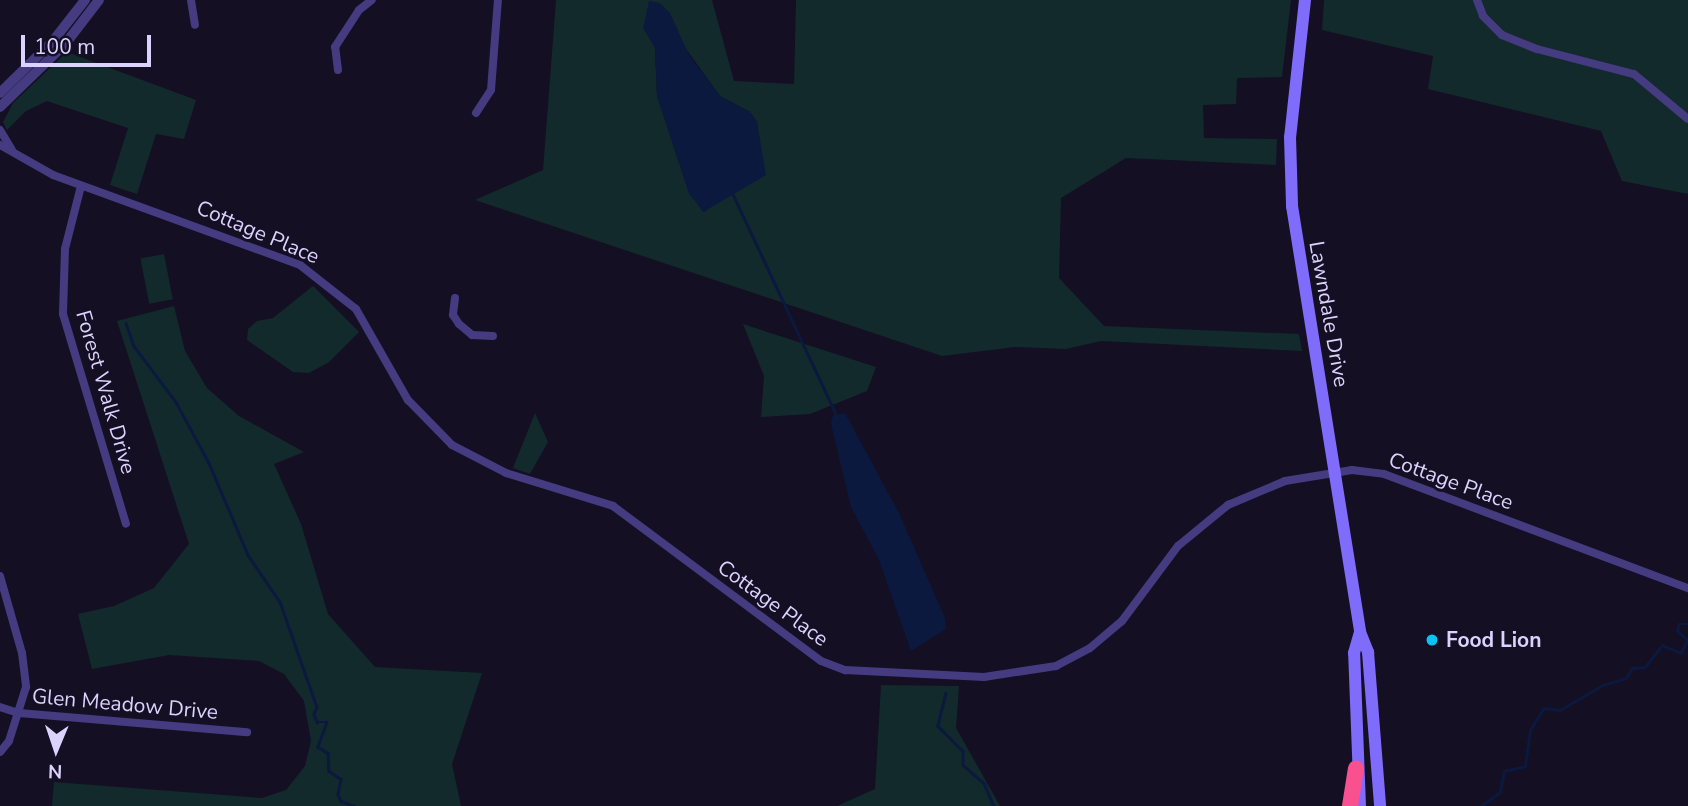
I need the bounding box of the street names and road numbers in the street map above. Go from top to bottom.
street label: Cottage Place [193,195,323,269]
street label: Lawndale Drive [1304,239,1354,389]
street label: Forest Walk Drive [71,307,141,477]
street label: Cottage Place [1385,447,1517,515]
street label: Cottage Place [713,554,833,652]
street label: Glen Meadow Drive [31,683,219,725]

